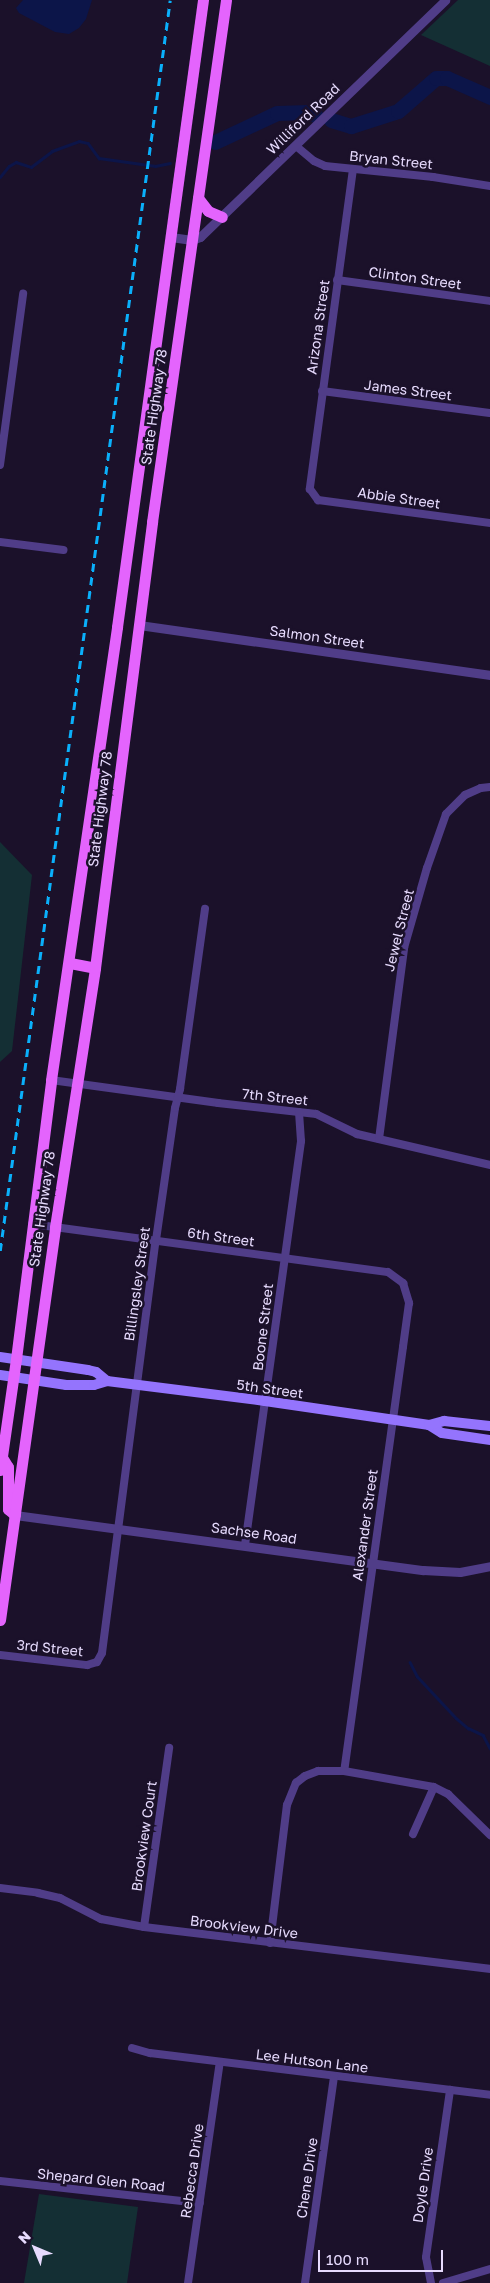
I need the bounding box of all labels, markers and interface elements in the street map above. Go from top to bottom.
street label: Williford Road [263,80,343,158]
street label: Bryan Street [348,147,434,173]
street label: Clinton Street [367,263,463,293]
street label: Arizona Street [303,279,333,375]
street label: State Highway 78 [138,348,170,466]
street label: James Street [363,376,453,404]
street label: Abbie Street [357,484,441,512]
street label: Salmon Street [268,622,366,652]
street label: State Highway 78 [85,750,115,868]
street label: Jewel Street [381,887,417,973]
street label: 7th Street [241,1085,309,1109]
street label: State Highway 78 [26,1150,58,1268]
street label: 6th Street [186,1224,256,1250]
street label: Billingsley Street [121,1226,153,1342]
street label: Boone Street [249,1282,277,1372]
street label: 5th Street [236,1376,304,1402]
street label: Alexander Street [349,1468,381,1582]
street label: Sachse Road [210,1519,298,1547]
street label: 3rd Street [16,1636,84,1660]
street label: Brookview Court [128,1780,160,1892]
street label: Brookview Drive [189,1912,299,1942]
street label: Lee Hutson Lane [255,2046,369,2076]
street label: Rebecca Drive [177,2123,207,2219]
street label: Chene Drive [293,2137,321,2219]
street label: Doyle Drive [409,2146,437,2224]
street label: Shepard Glen Road [36,2165,166,2195]
north arrow [10,2223,60,2273]
text: N [14,2227,34,2247]
scale bar [320,2240,445,2272]
text: 100 m [326,2250,369,2268]

